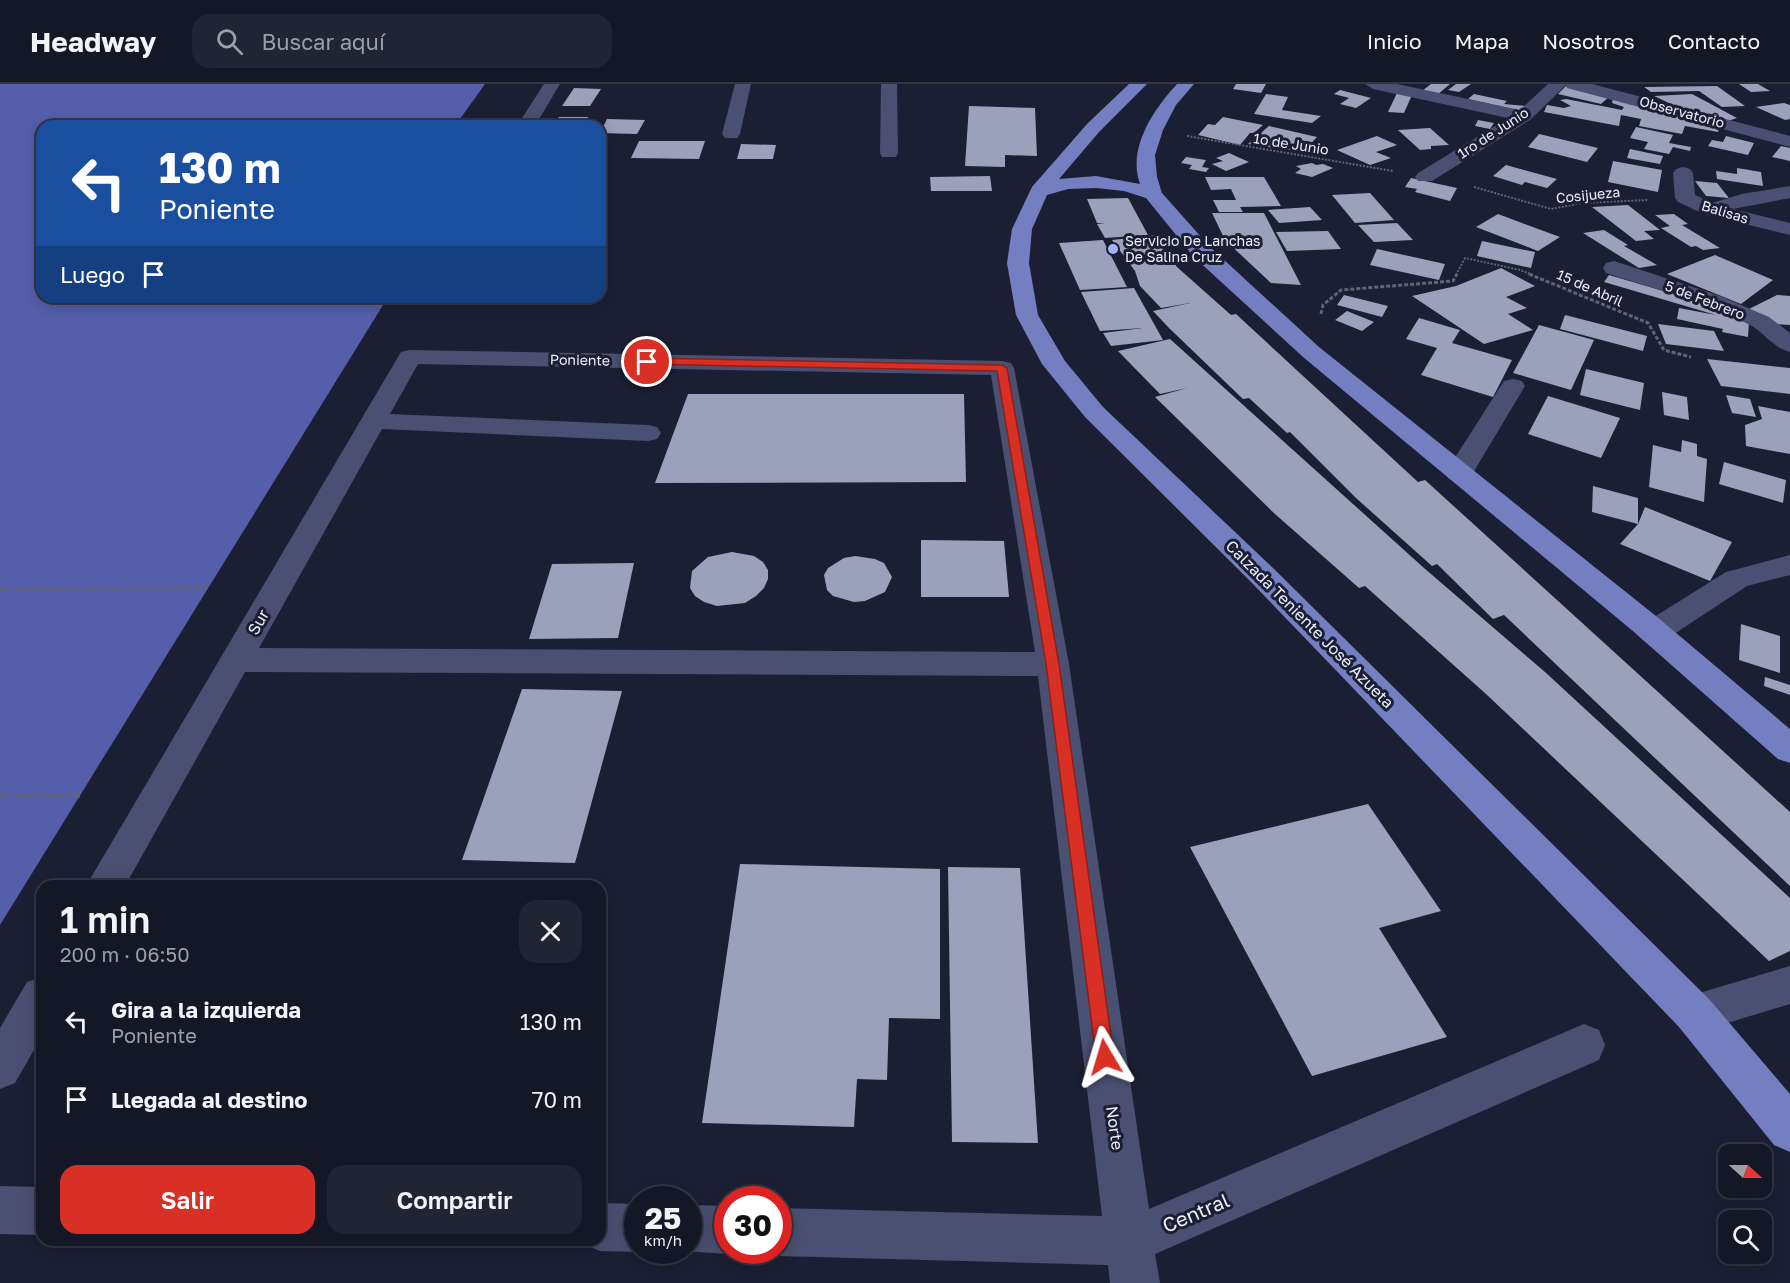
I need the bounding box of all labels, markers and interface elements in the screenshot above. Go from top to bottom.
search box [192,14,612,68]
text: Headway [30,25,156,58]
icon: search [213,25,246,58]
text: Buscar aquí [261,28,385,55]
text: Inicio [1367,28,1422,54]
text: Mapa [1455,28,1509,54]
text: Nosotros [1542,28,1635,54]
text: Contacto [1668,28,1760,54]
street label: Observatorio [1638,92,1726,131]
street label: 1ro de Junio [1454,103,1531,162]
street label: 1o de Junio [1252,129,1330,158]
text: 130 m [159,142,281,192]
icon: left [60,144,138,222]
street label: Cosijueza [1555,183,1621,206]
text: Poniente [159,193,275,225]
street label: Balisas [1700,196,1751,227]
place label: Servicio De Lanchas De Salina Cruz [1125,232,1260,265]
marker: Servicio De Lanchas De Salina Cruz [1106,242,1120,256]
icon: arrive [137,258,170,291]
text: Luego [60,261,125,288]
street label: 15 de Abril [1555,265,1626,310]
street label: 5 de Febrero [1663,277,1747,323]
pin [621,336,672,387]
icon: arrive [630,345,663,378]
street label: Poniente [550,350,610,369]
street label: Calzada Teniente José Azueta [1222,536,1398,712]
street label: Sur [243,606,273,638]
text: 1 min [60,898,150,941]
button: close [519,900,582,963]
text: 200 m · 06:50 [60,942,190,966]
text: Gira a la izquierda [111,996,301,1023]
icon: left [60,1005,93,1038]
text: 130 m [520,1008,582,1035]
text: Poniente [111,1023,197,1047]
position arrow [1073,1025,1137,1089]
icon: arrive [60,1083,93,1116]
text: Llegada al destino [111,1086,308,1113]
text: 70 m [532,1086,582,1113]
street label: Norte [1102,1105,1128,1151]
north arrow [1718,1144,1772,1198]
map controls [1718,1144,1772,1264]
button: Salir [60,1165,315,1234]
button: Compartir [327,1165,582,1234]
speed limit sign: 30 [714,1186,792,1264]
street label: Central [1158,1187,1233,1237]
text: 25 [645,1200,681,1236]
button: search [1718,1210,1772,1264]
text: km/h [644,1231,682,1249]

